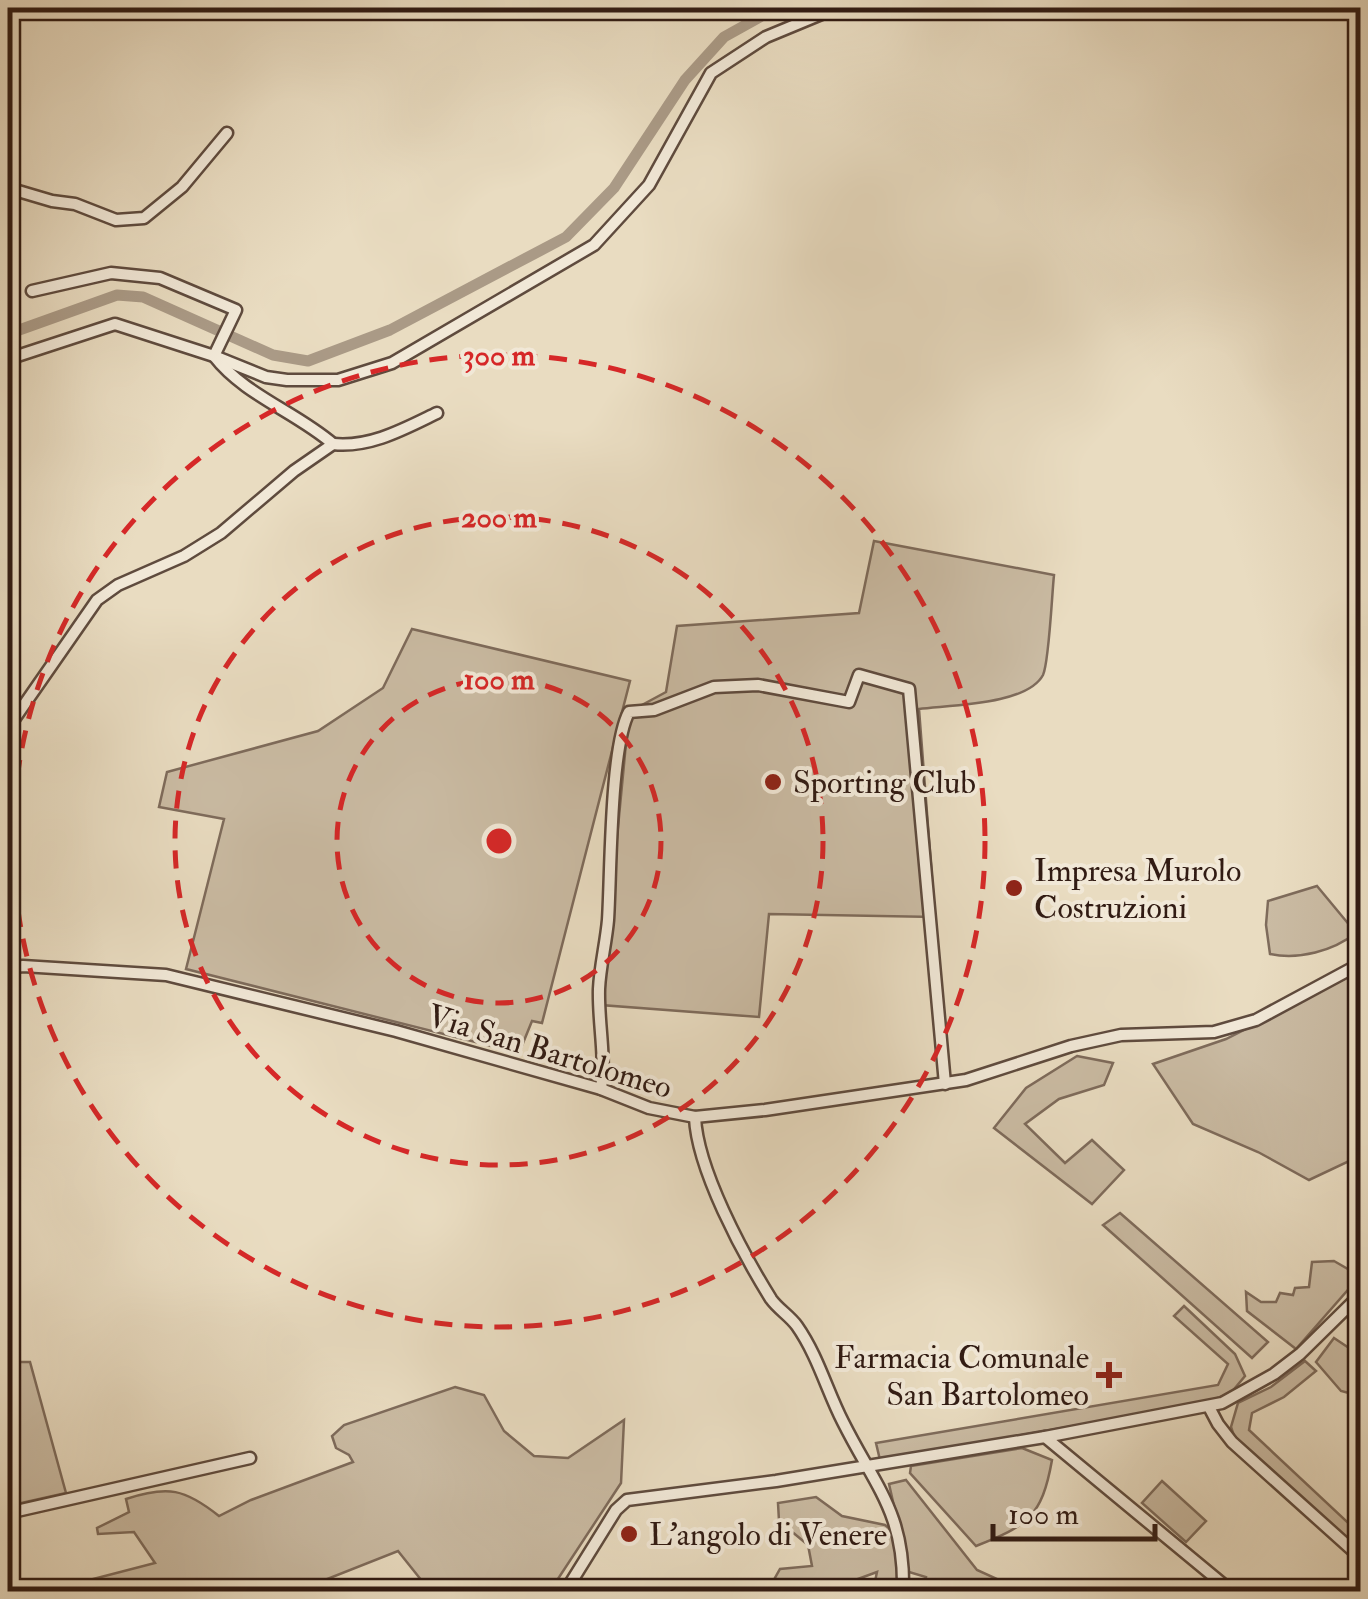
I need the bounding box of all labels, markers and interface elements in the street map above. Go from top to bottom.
text: 300 m [463,337,536,374]
text: 200 m [461,499,537,536]
text: 100 m [464,661,535,698]
place label: Sporting Club [793,763,976,803]
marker: Sporting Club [762,771,784,793]
centre of rings [481,823,517,859]
place label: Impresa Murolo Costruzioni [1034,851,1241,928]
marker: Impresa Murolo Costruzioni [1003,877,1025,899]
street label: Via San Bartolomeo [423,996,677,1108]
place label: Farmacia Comunale San Bartolomeo [834,1338,1089,1415]
marker: Farmacia Comunale San Bartolomeo [1098,1364,1120,1386]
scale bar [993,1479,1156,1541]
text: 100 m [1008,1496,1079,1533]
place label: L'angolo di Venere [649,1515,887,1555]
marker: L'angolo di Venere [618,1523,640,1545]

